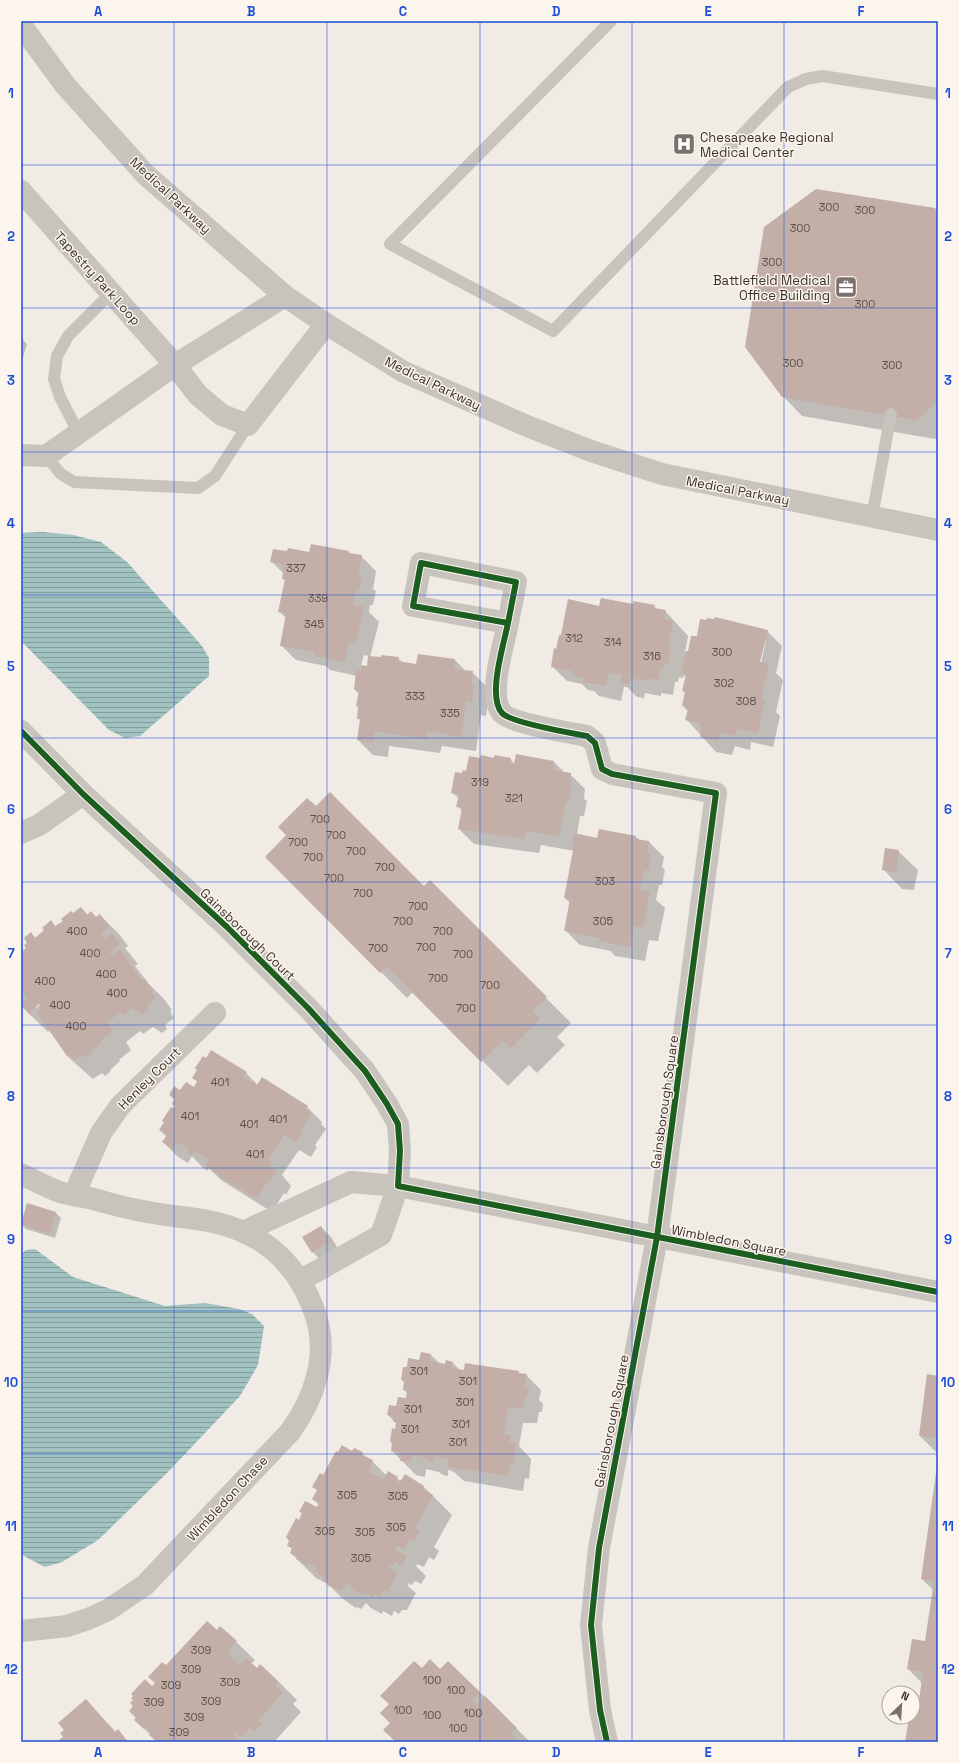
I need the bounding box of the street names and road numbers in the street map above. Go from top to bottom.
street label: Medical Parkway [127,153,215,237]
street label: Tapestry Park Loop [51,228,144,329]
street label: Medical Parkway [382,353,484,414]
street label: Medical Parkway [685,472,791,509]
street label: Gainsborough Court [196,884,299,984]
street label: Gainsborough Square [647,1034,682,1170]
street label: Henley Court [114,1043,184,1113]
street label: Wimbledon Square [670,1221,788,1260]
street label: Gainsborough Square [590,1353,633,1489]
street label: Wimbledon Chase [183,1452,271,1545]

